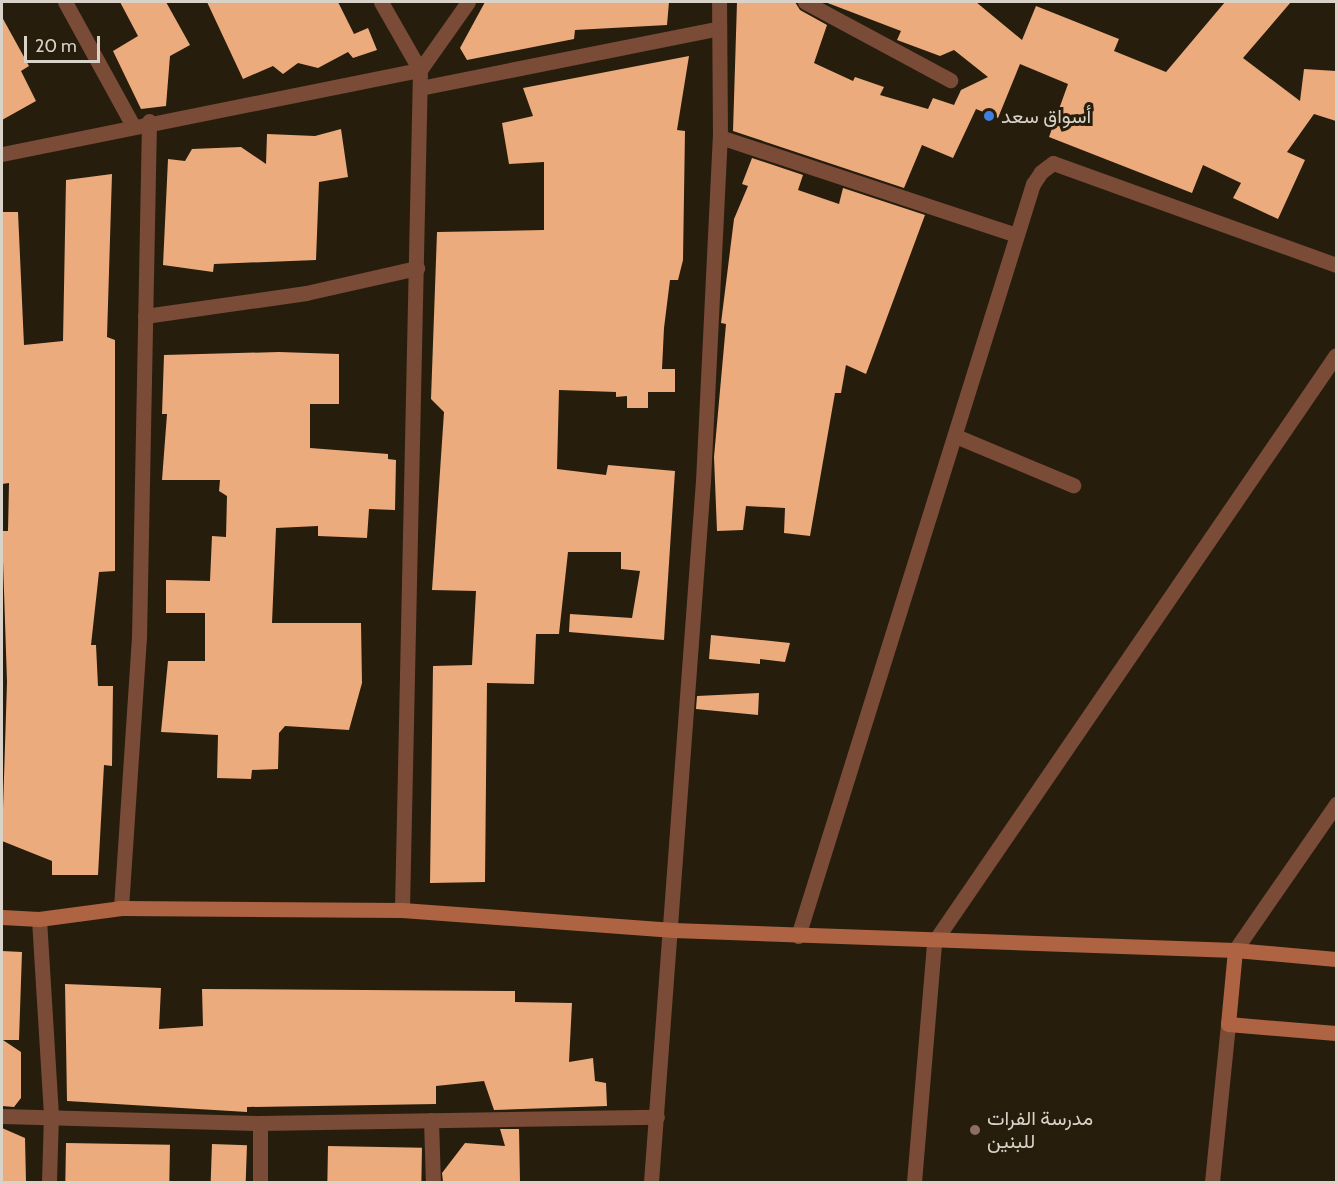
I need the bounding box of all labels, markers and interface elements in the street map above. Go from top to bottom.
scale bar [27,24,104,62]
text: 20 m [35,35,77,57]
place label: أسواق سعد [1001,104,1091,128]
marker: أسواق سعد [982,109,996,123]
place label: مدرسة الفرات للبنين [987,1106,1093,1153]
marker: مدرسة الفرات للبنين [968,1123,982,1137]

